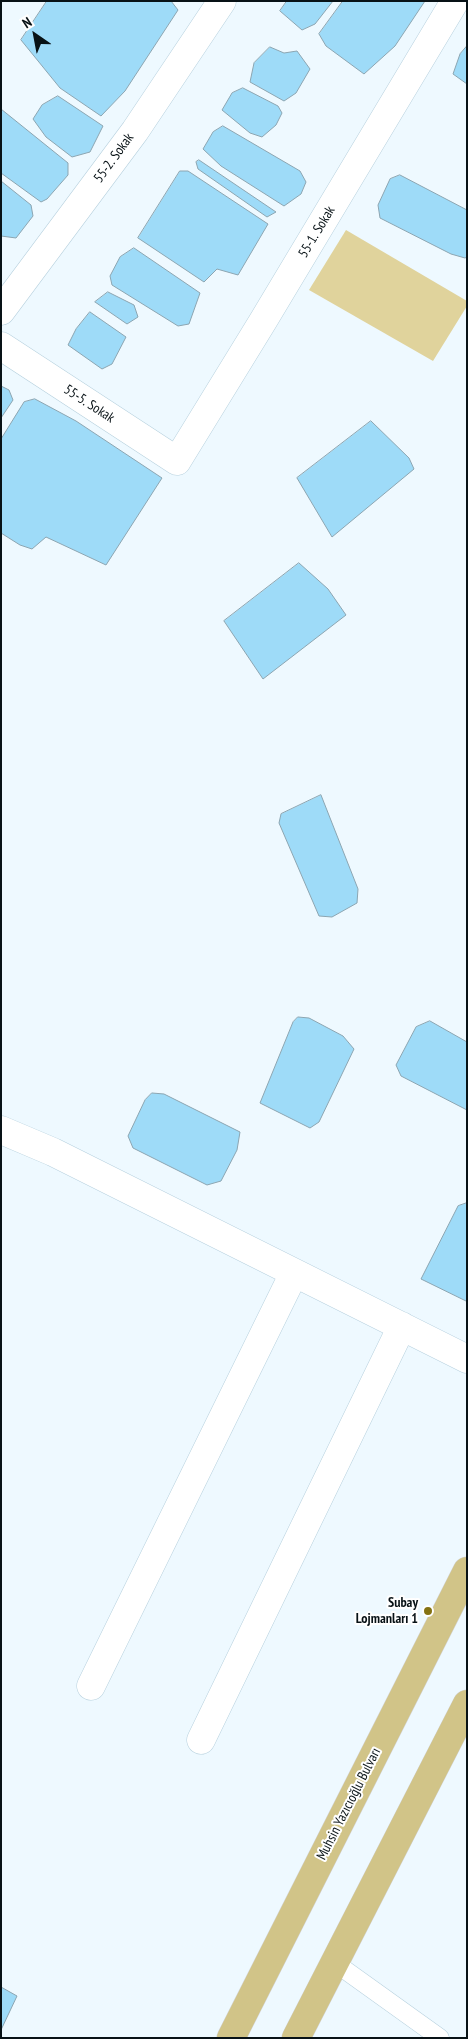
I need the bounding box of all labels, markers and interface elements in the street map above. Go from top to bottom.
north arrow [10,10,60,60]
text: N [19,13,35,32]
street label: 55-2. Sokak [90,130,138,186]
street label: 55-1. Sokak [295,203,339,261]
street label: 55-5. Sokak [61,381,117,427]
place label: Subay Lojmanları 1 [356,1595,418,1628]
marker: Subay Lojmanları 1 [422,1605,434,1617]
street label: Muhsin Yazıcıoğlu Bulvarı [313,1745,385,1863]

